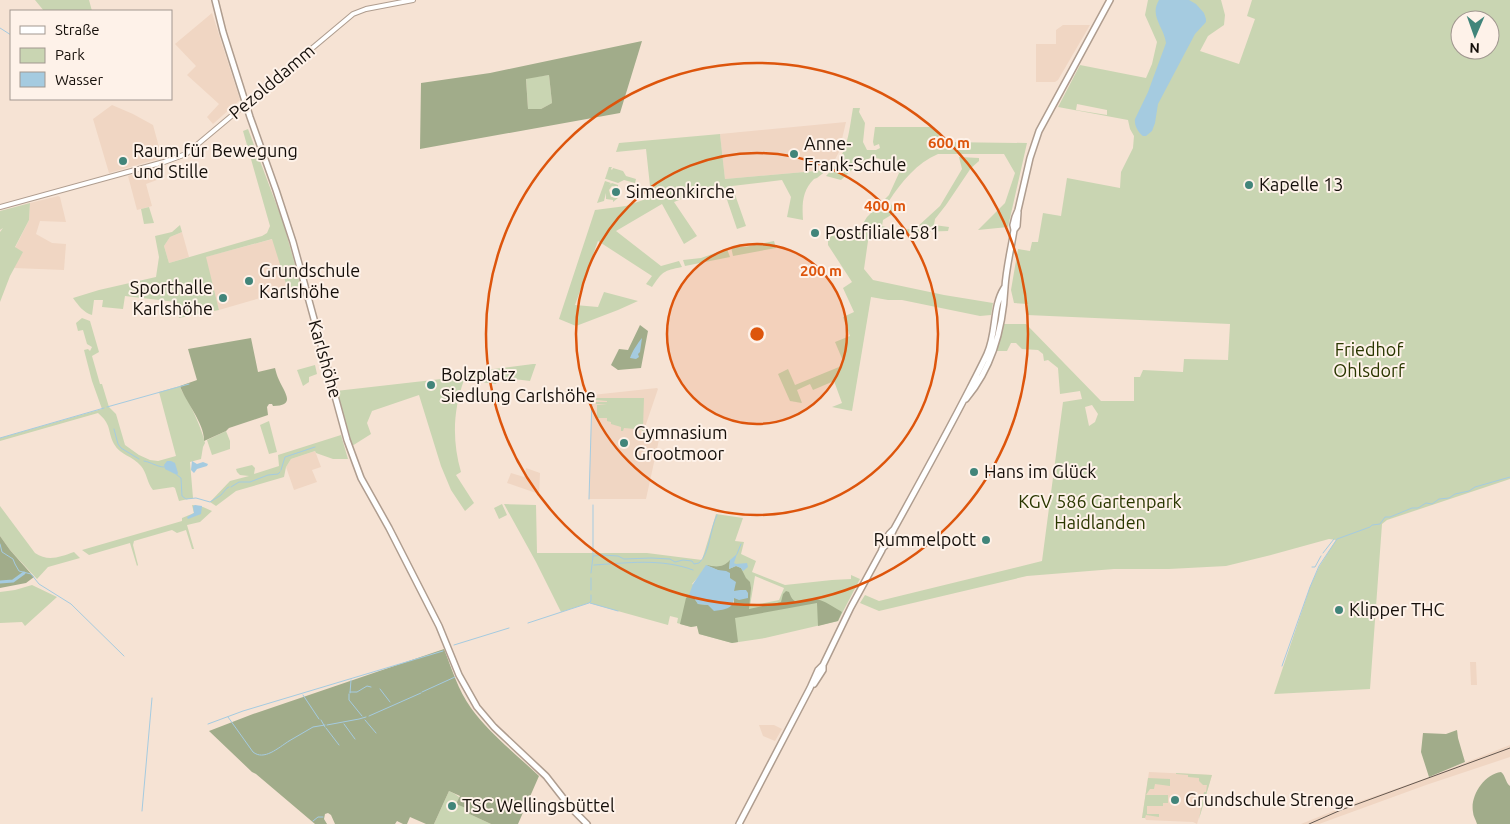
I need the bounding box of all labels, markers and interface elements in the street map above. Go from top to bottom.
legend [10,10,172,100]
north arrow [1450,10,1500,60]
text: Straße [55,21,99,38]
street label: Pezolddamm [225,40,318,123]
text: N [1469,40,1480,56]
text: Park [55,46,85,63]
text: Wasser [55,71,104,88]
place label: Anne- Frank-Schule [804,133,906,174]
text: 600 m [928,134,970,151]
place label: Raum für Bewegung und Stille [133,140,298,181]
marker: Anne- Frank-Schule [788,148,800,160]
marker: Raum für Bewegung und Stille [117,155,129,167]
place label: Kapelle 13 [1259,174,1343,194]
marker: Kapelle 13 [1243,179,1255,191]
place label: Simeonkirche [626,181,735,201]
marker: Simeonkirche [610,186,622,198]
text: 400 m [864,197,906,214]
place label: Postfiliale 581 [825,222,940,242]
marker: Postfiliale 581 [809,227,821,239]
place label: Grundschule Karlshöhe [259,260,360,301]
text: 200 m [800,262,842,279]
marker: Grundschule Karlshöhe [243,275,255,287]
place label: Sporthalle Karlshöhe [130,277,213,318]
marker: Sporthalle Karlshöhe [217,292,229,304]
street label: Karlshöhe [305,317,347,400]
centre of rings [748,325,766,343]
park label: Friedhof Ohlsdorf [1333,339,1405,380]
place label: Bolzplatz Siedlung Carlshöhe [441,364,596,405]
marker: Bolzplatz Siedlung Carlshöhe [425,379,437,391]
place label: Gymnasium Grootmoor [634,422,728,463]
marker: Gymnasium Grootmoor [618,437,630,449]
place label: Hans im Glück [984,461,1096,481]
marker: Hans im Glück [968,466,980,478]
park label: KGV 586 Gartenpark Haidlanden [1018,491,1182,532]
place label: Rummelpott [874,529,976,549]
marker: Rummelpott [980,534,992,546]
place label: Klipper THC [1349,599,1445,619]
marker: Klipper THC [1333,604,1345,616]
place label: Grundschule Strenge [1185,789,1354,809]
marker: Grundschule Strenge [1169,794,1181,806]
place label: TSC Wellingsbüttel [462,795,615,815]
marker: TSC Wellingsbüttel [446,800,458,812]

